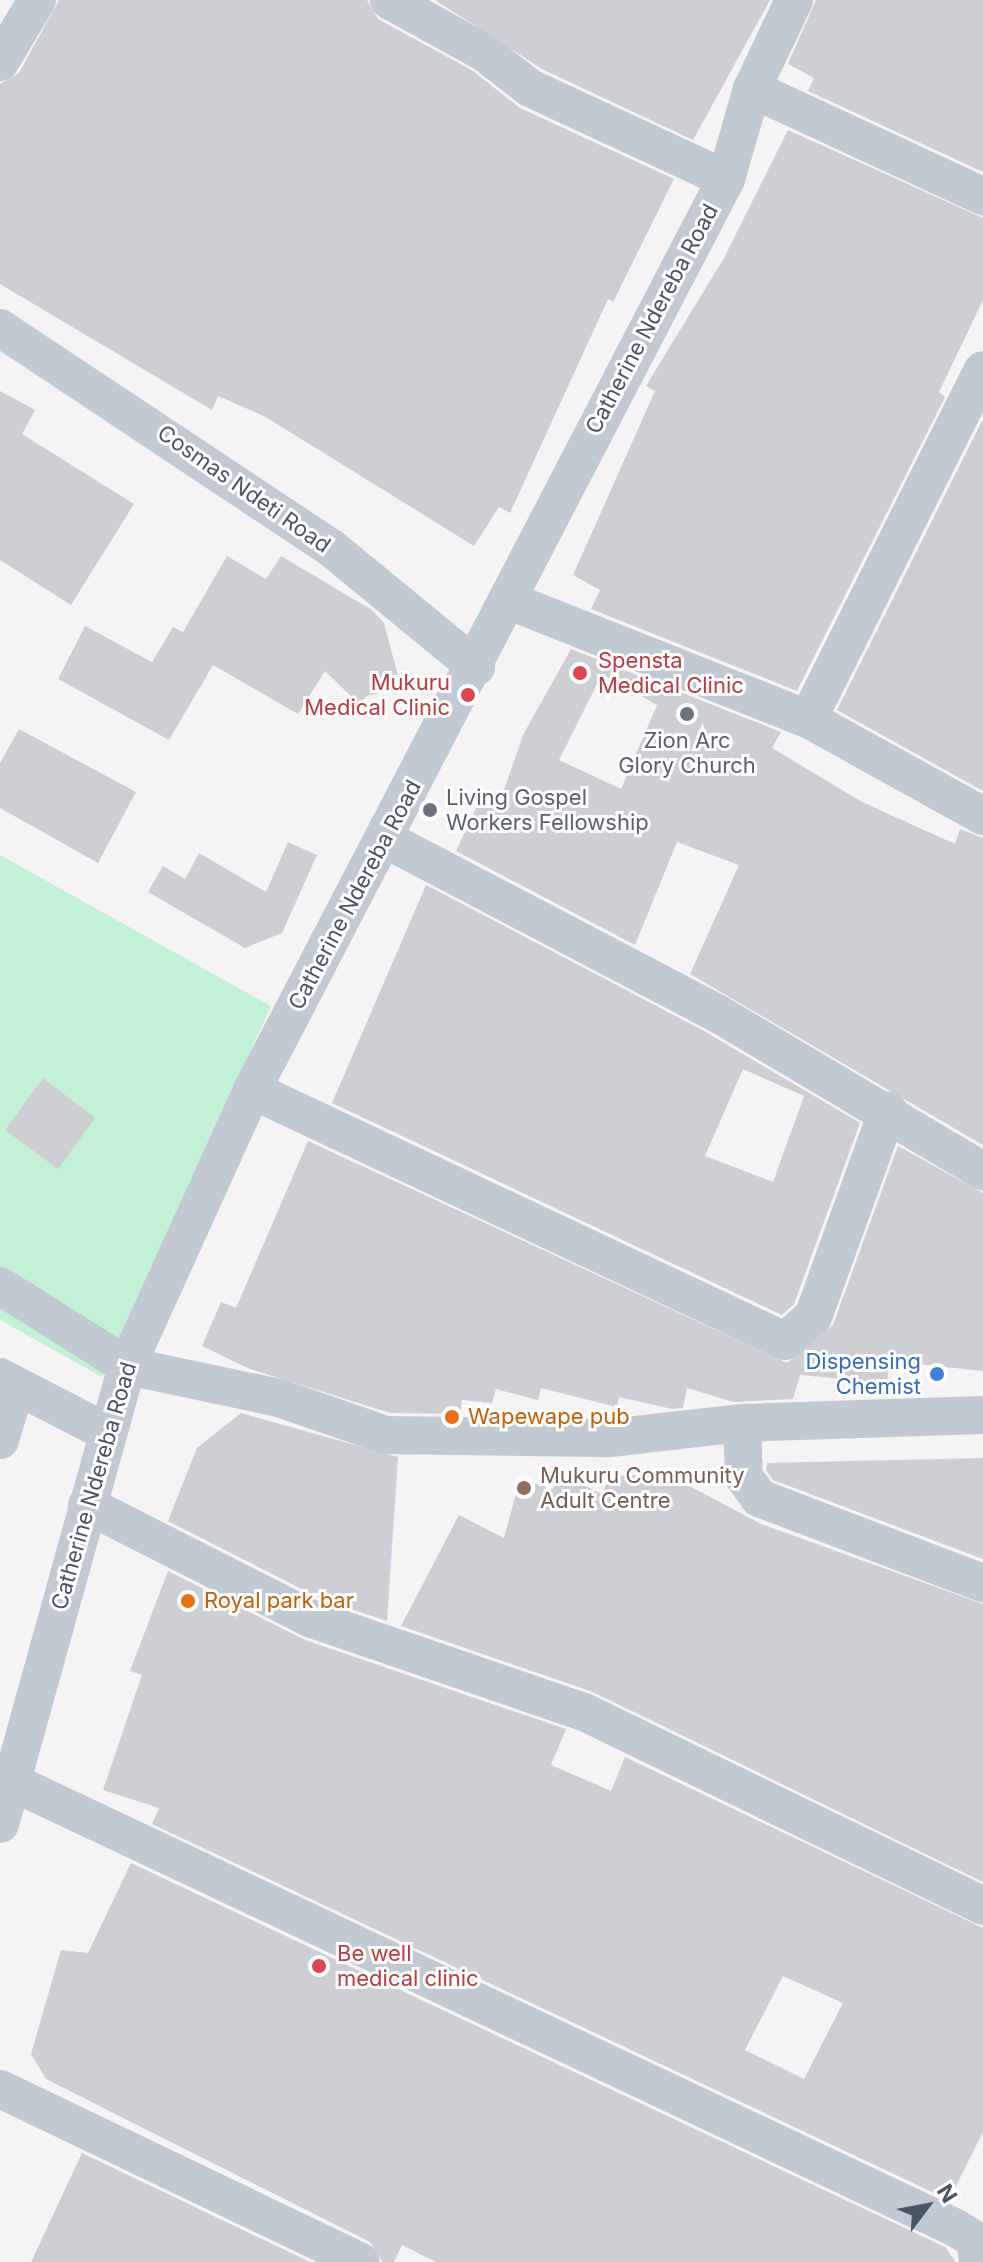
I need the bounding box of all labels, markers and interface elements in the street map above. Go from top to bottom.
street label: Catherine Ndereba Road [580,200,724,438]
street label: Cosmas Ndeti Road [152,419,336,559]
place label: Spensta Medical Clinic [598,647,744,698]
marker: Spensta Medical Clinic [569,662,591,684]
place label: Mukuru Medical Clinic [304,669,450,720]
marker: Mukuru Medical Clinic [457,684,479,706]
marker: Zion Arc Glory Church [678,705,696,723]
place label: Zion Arc Glory Church [618,727,756,778]
street label: Catherine Ndereba Road [283,776,427,1014]
place label: Living Gospel Workers Fellowship [446,784,649,836]
marker: Living Gospel Workers Fellowship [421,801,439,819]
place label: Dispensing Chemist [805,1348,921,1400]
street label: Catherine Ndereba Road [46,1359,142,1613]
marker: Dispensing Chemist [928,1365,946,1383]
place label: Wapewape pub [468,1404,630,1430]
marker: Wapewape pub [443,1408,461,1426]
place label: Mukuru Community Adult Centre [540,1462,745,1514]
marker: Mukuru Community Adult Centre [515,1479,533,1497]
place label: Royal park bar [204,1588,354,1614]
marker: Royal park bar [179,1592,197,1610]
place label: Be well medical clinic [337,1940,479,1992]
marker: Be well medical clinic [308,1955,330,1977]
north arrow [887,2166,967,2246]
text: N [932,2179,963,2207]

